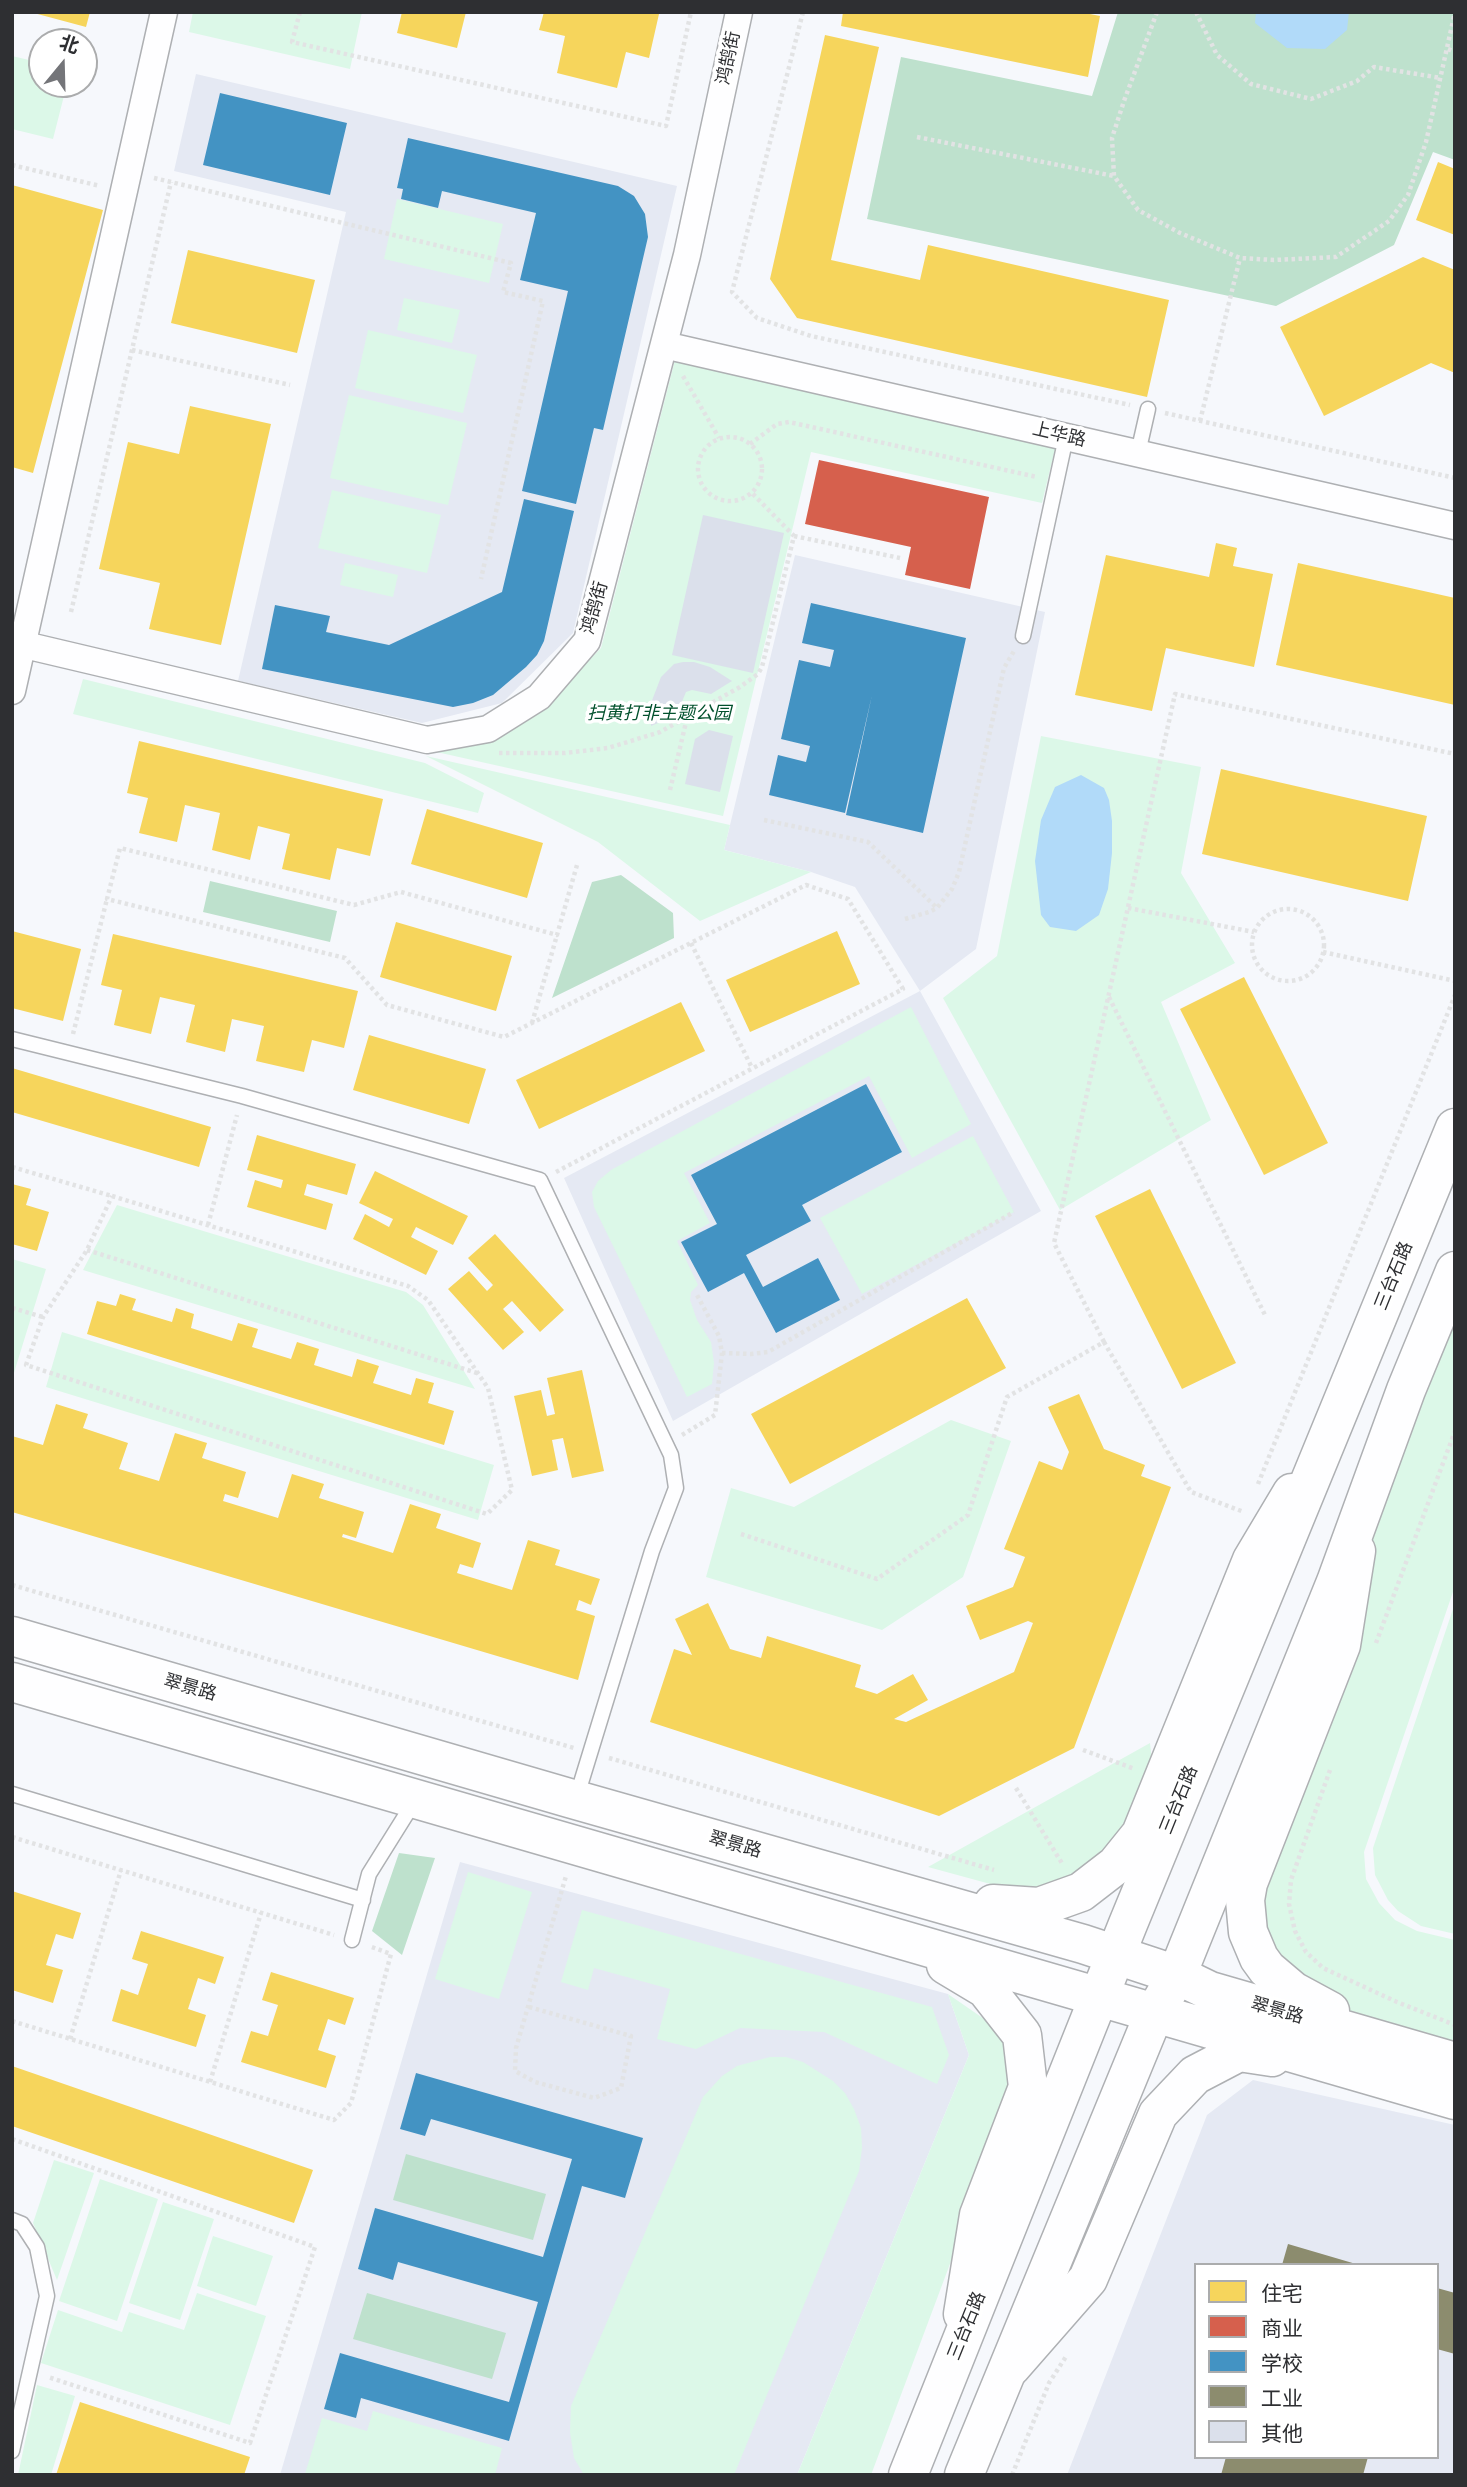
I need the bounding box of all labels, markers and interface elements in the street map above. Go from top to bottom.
north arrow [28,28,98,98]
street label: 鸿鹄街 [713,29,745,87]
text: 北 [57,31,82,59]
street label: 上华路 [1030,418,1088,452]
street label: 鸿鹄街 [577,579,613,637]
park label: 扫黄打非主题公园 [587,703,731,725]
street label: 三台石路 [1371,1239,1417,1313]
street label: 翠景路 [161,1670,219,1706]
street label: 三台石路 [1156,1763,1202,1837]
street label: 翠景路 [706,1827,764,1863]
street label: 翠景路 [1248,1993,1306,2029]
legend [1194,2263,1439,2459]
text: 住宅 [1261,2281,1303,2307]
street label: 三台石路 [944,2289,990,2363]
text: 商业 [1261,2316,1303,2342]
text: 学校 [1261,2351,1303,2377]
text: 工业 [1261,2386,1303,2412]
text: 其他 [1261,2421,1303,2447]

